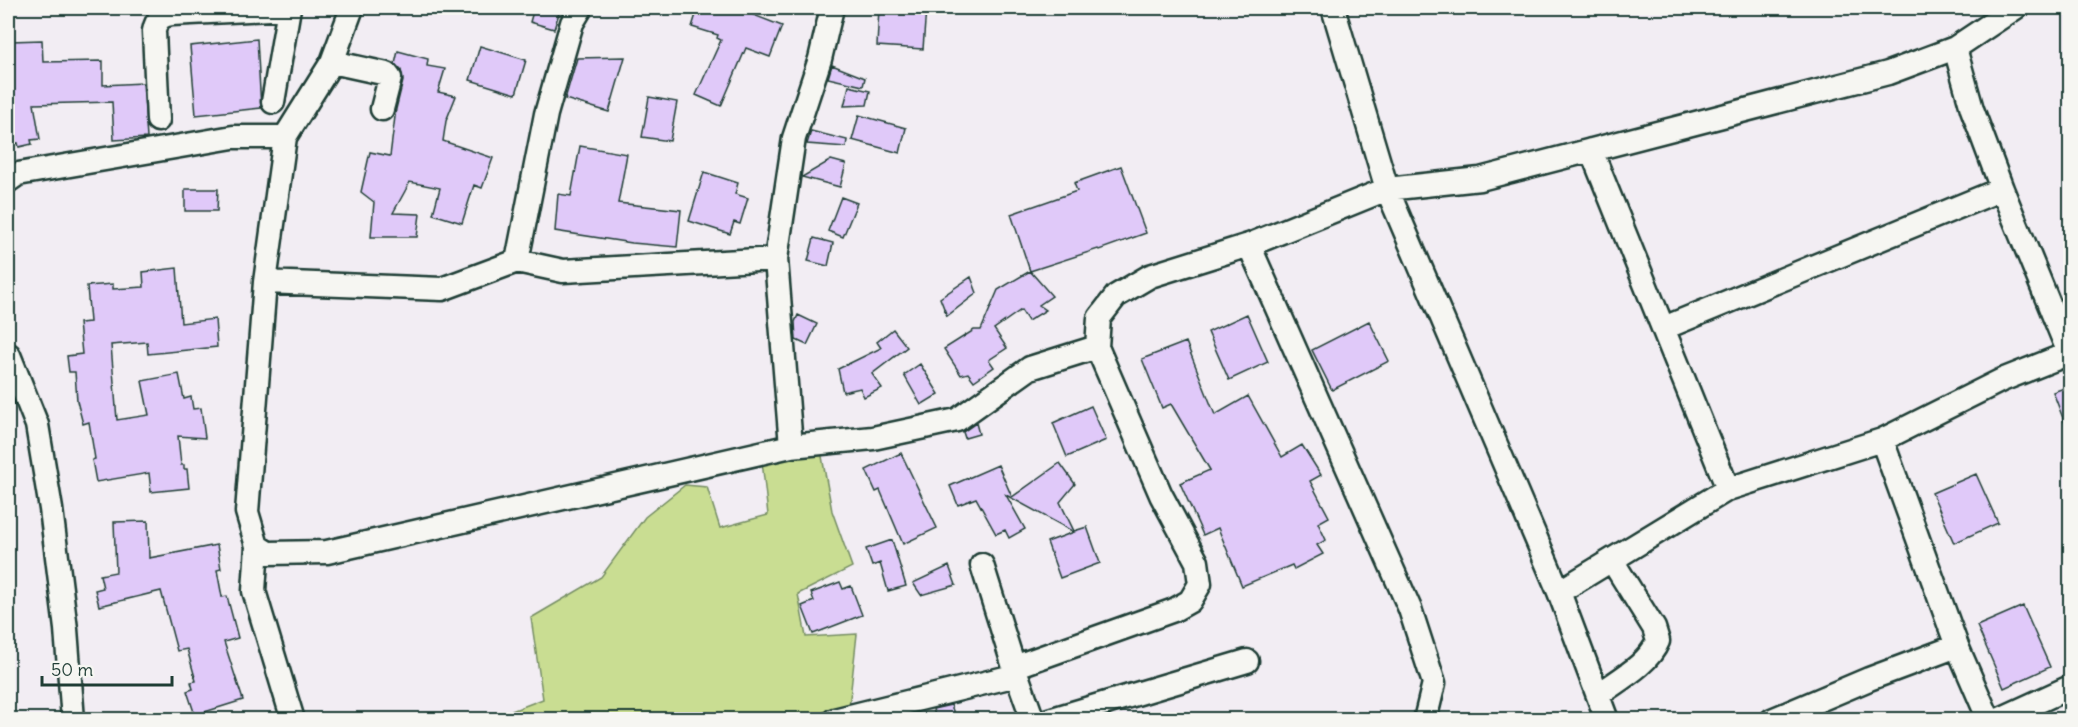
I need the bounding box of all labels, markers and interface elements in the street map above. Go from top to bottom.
scale bar [42,649,172,687]
text: 50 m [51,658,93,681]

